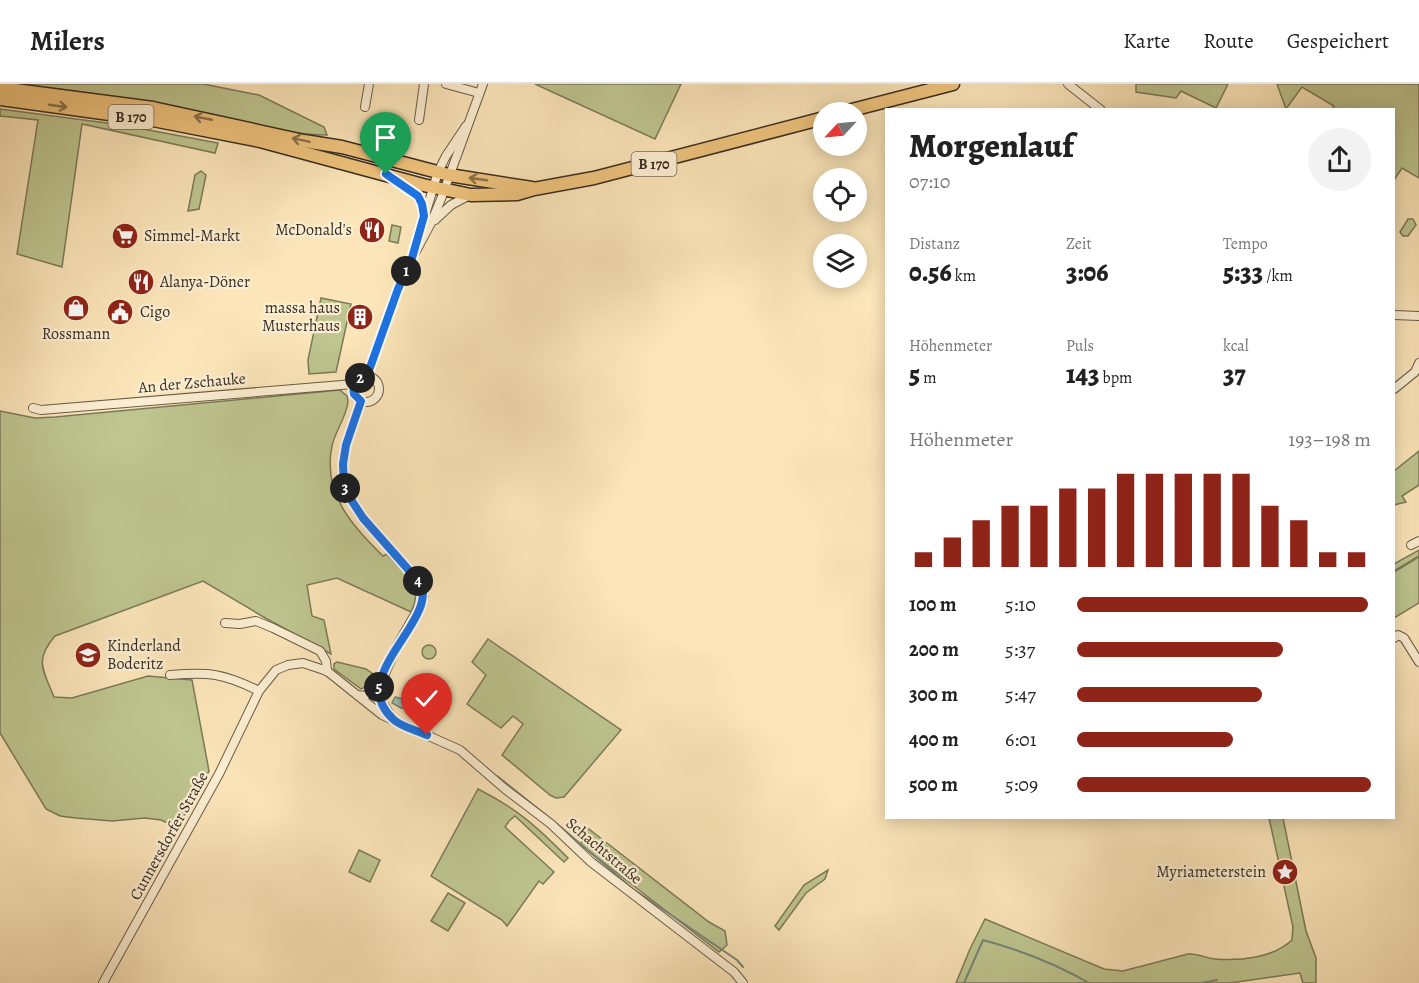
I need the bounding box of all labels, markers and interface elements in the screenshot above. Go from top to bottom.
text: Milers [30,22,105,60]
text: Karte [1123,27,1170,55]
text: Route [1203,27,1254,55]
text: Gespeichert [1287,27,1389,55]
one-way arrow [48,100,67,111]
north arrow [813,102,867,156]
map controls [813,102,867,288]
road number: B 170 [108,105,154,129]
one-way arrow [194,112,213,124]
pin [360,112,411,174]
icon: arrive [369,121,402,154]
text: Morgenlauf [909,123,1074,168]
button: share [1308,128,1371,191]
one-way arrow [292,134,311,145]
road number: B 170 [632,152,676,176]
button: locate [813,168,867,222]
text: 07:10 [909,168,950,195]
one-way arrow [469,173,488,184]
restaurant icon: McDonald's [357,215,387,245]
place label: McDonald's [275,219,352,241]
supermarket icon: Simmel-Markt [110,221,140,251]
place label: Simmel-Markt [144,225,240,247]
text: Distanz [909,233,960,255]
text: Zeit [1066,233,1092,255]
text: Tempo [1223,233,1268,255]
button: layers [813,234,867,288]
text: 0.56 [909,255,952,290]
text: 3:06 [1066,255,1108,290]
text: 5:33 [1223,255,1263,290]
pin: 1 [391,256,421,286]
text: 1 [403,260,409,282]
text: km [952,265,976,287]
text: /km [1263,265,1293,287]
restaurant icon: Alanya-Döner [126,267,156,297]
place label: Alanya-Döner [159,271,250,293]
shop icon: Rossmann [61,293,91,323]
public building icon: Cigo [105,297,135,327]
place label: massa haus Musterhaus [262,297,340,337]
place label: Cigo [140,301,170,323]
building icon: massa haus Musterhaus [345,302,375,332]
place label: Rossmann [42,323,110,345]
text: Höhenmeter [909,335,992,357]
text: Puls [1066,335,1094,357]
text: kcal [1223,335,1249,357]
text: 5 [909,357,920,392]
text: 143 [1066,357,1099,392]
text: 37 [1223,357,1246,392]
pin: 2 [345,363,375,393]
street label: An der Zschauke [136,367,247,399]
text: 2 [356,367,364,389]
text: m [920,367,937,389]
text: bpm [1099,367,1132,389]
text: Höhenmeter [909,426,1013,453]
text: 193–198 m [1288,426,1371,453]
pin: 3 [330,473,360,503]
text: 3 [342,477,348,499]
pin: 4 [403,566,433,596]
text: 4 [414,570,422,592]
text: 100 m [909,591,957,618]
text: 5:10 [1005,591,1036,618]
place label: Kinderland Boderitz [107,635,181,675]
text: 200 m [909,636,959,663]
text: 5:37 [1005,636,1035,663]
school or university icon: Kinderland Boderitz [73,640,103,670]
pin: 5 [364,672,394,702]
pin [401,673,452,735]
text: 5 [376,676,382,698]
text: 300 m [909,681,958,708]
text: 5:47 [1005,681,1036,708]
icon: check [410,682,443,715]
text: 400 m [909,726,959,753]
text: 6:01 [1005,726,1037,753]
street label: Cunnersdorfer Straße [124,768,214,904]
text: 500 m [909,771,958,798]
text: 5:09 [1005,771,1038,798]
street label: Schachtstraße [561,813,647,889]
place icon: Myriameterstein [1270,857,1300,887]
place label: Myriameterstein [1156,861,1266,883]

